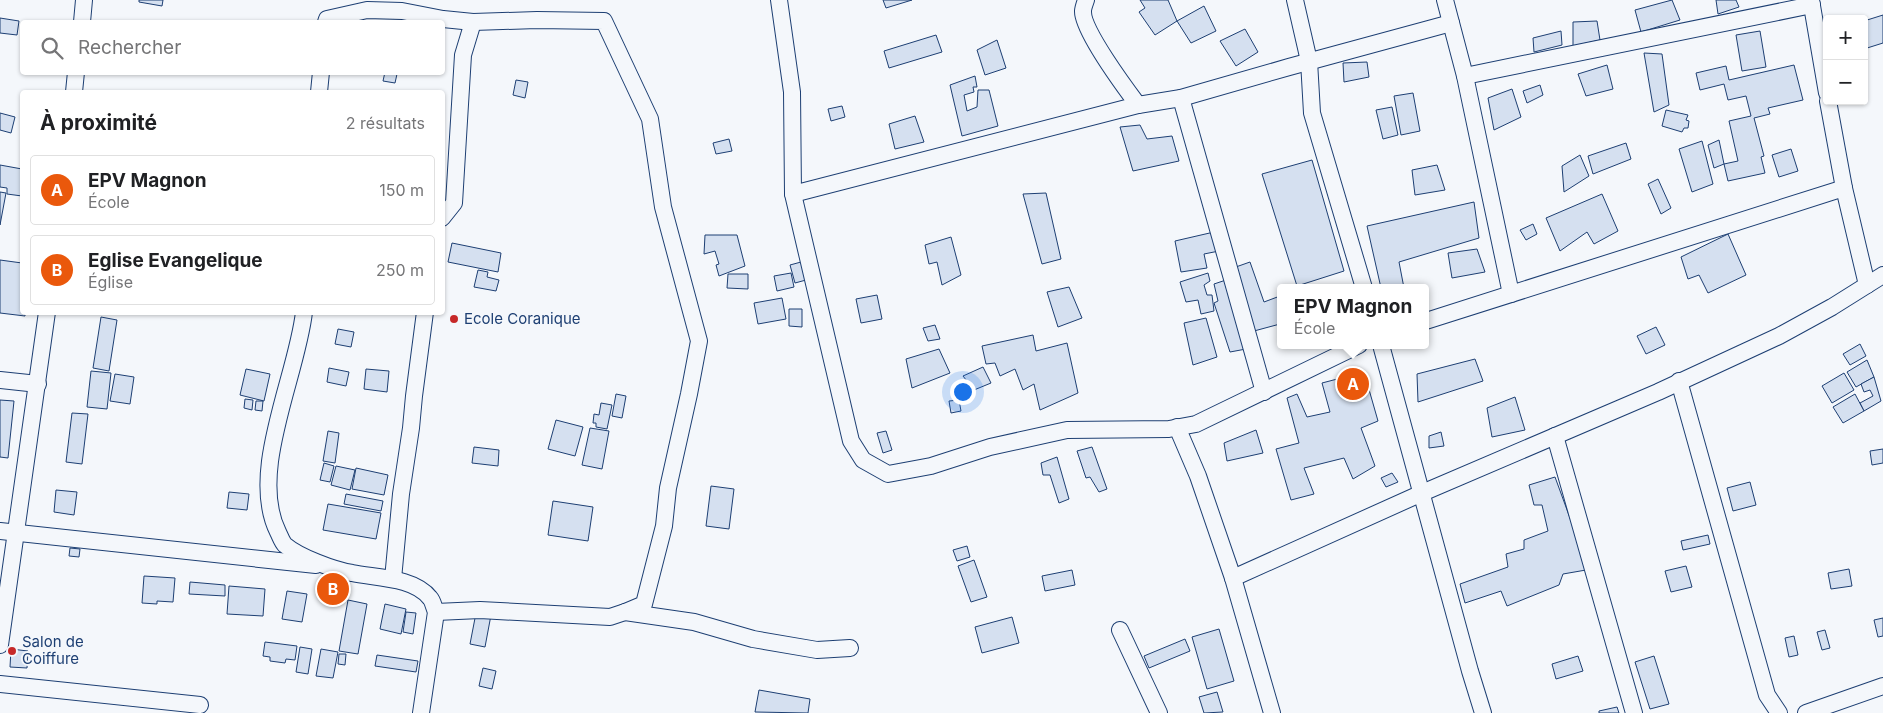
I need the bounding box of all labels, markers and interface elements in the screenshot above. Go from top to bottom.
map controls [1823,15,1868,105]
button: + [1823,15,1868,60]
search box [20,20,445,75]
icon: search [38,34,66,62]
text: Rechercher [78,36,181,59]
button: − [1823,60,1868,105]
text: À proximité [40,110,157,135]
text: 2 résultats [346,113,425,133]
text: EPV Magnon [88,169,207,192]
text: A [51,180,63,200]
text: 150 m [379,180,424,200]
text: École [88,192,130,212]
text: Eglise Evangelique [88,249,263,272]
text: B [52,260,62,280]
text: 250 m [376,260,424,280]
text: Église [88,272,133,292]
popup [1277,284,1429,349]
text: EPV Magnon [1294,295,1412,318]
place label: Ecole Coranique [464,309,581,328]
marker: Ecole Coranique [448,313,460,325]
text: École [1294,318,1335,338]
pin: A [1337,365,1369,403]
your location [950,379,976,405]
pin: B [317,570,349,608]
place label: Salon de Coiffure [22,632,84,668]
marker: Salon de Coiffure [6,645,18,657]

